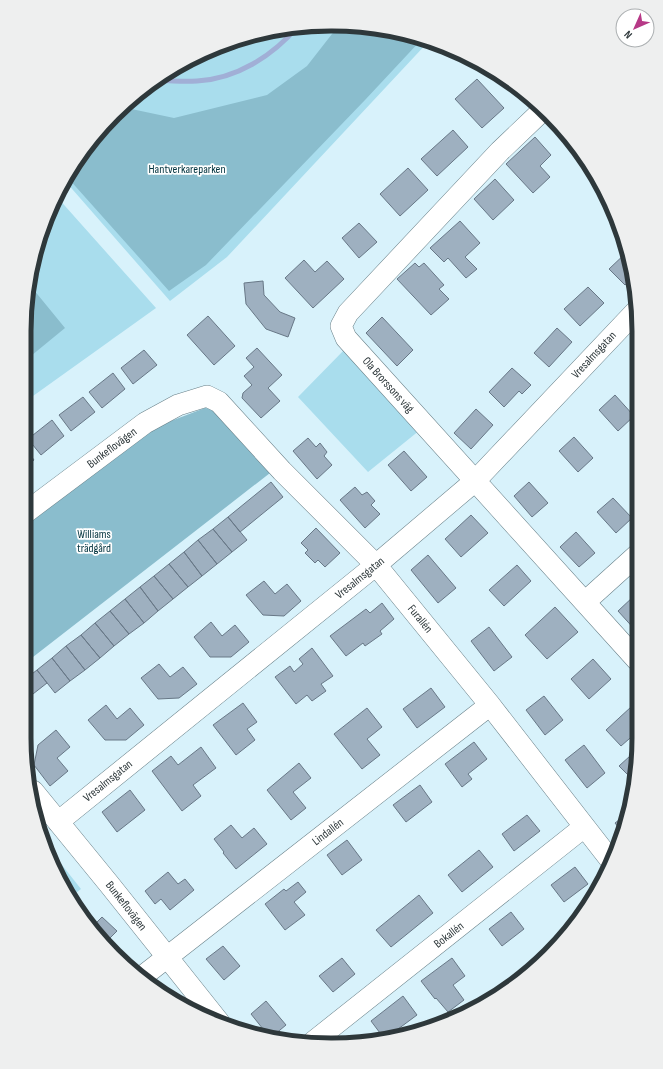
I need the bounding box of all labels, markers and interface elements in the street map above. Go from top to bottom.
north arrow [615,8,655,48]
text: N [622,28,635,41]
park label: Hantverkareparken [148,162,226,177]
street label: Vresalmsgatan [568,328,620,382]
street label: Ola Brorssons väg [359,354,417,416]
street label: Bunkeflovägen [84,424,140,472]
park label: Williams trädgård [77,527,111,556]
street label: Vresalmsgatan [332,554,388,602]
street label: Furallén [404,602,436,636]
street label: Vresalmsgatan [80,757,136,805]
street label: Lindallén [309,815,347,849]
street label: Bunkeflovägen [102,878,150,934]
street label: Bokallén [431,919,467,951]

